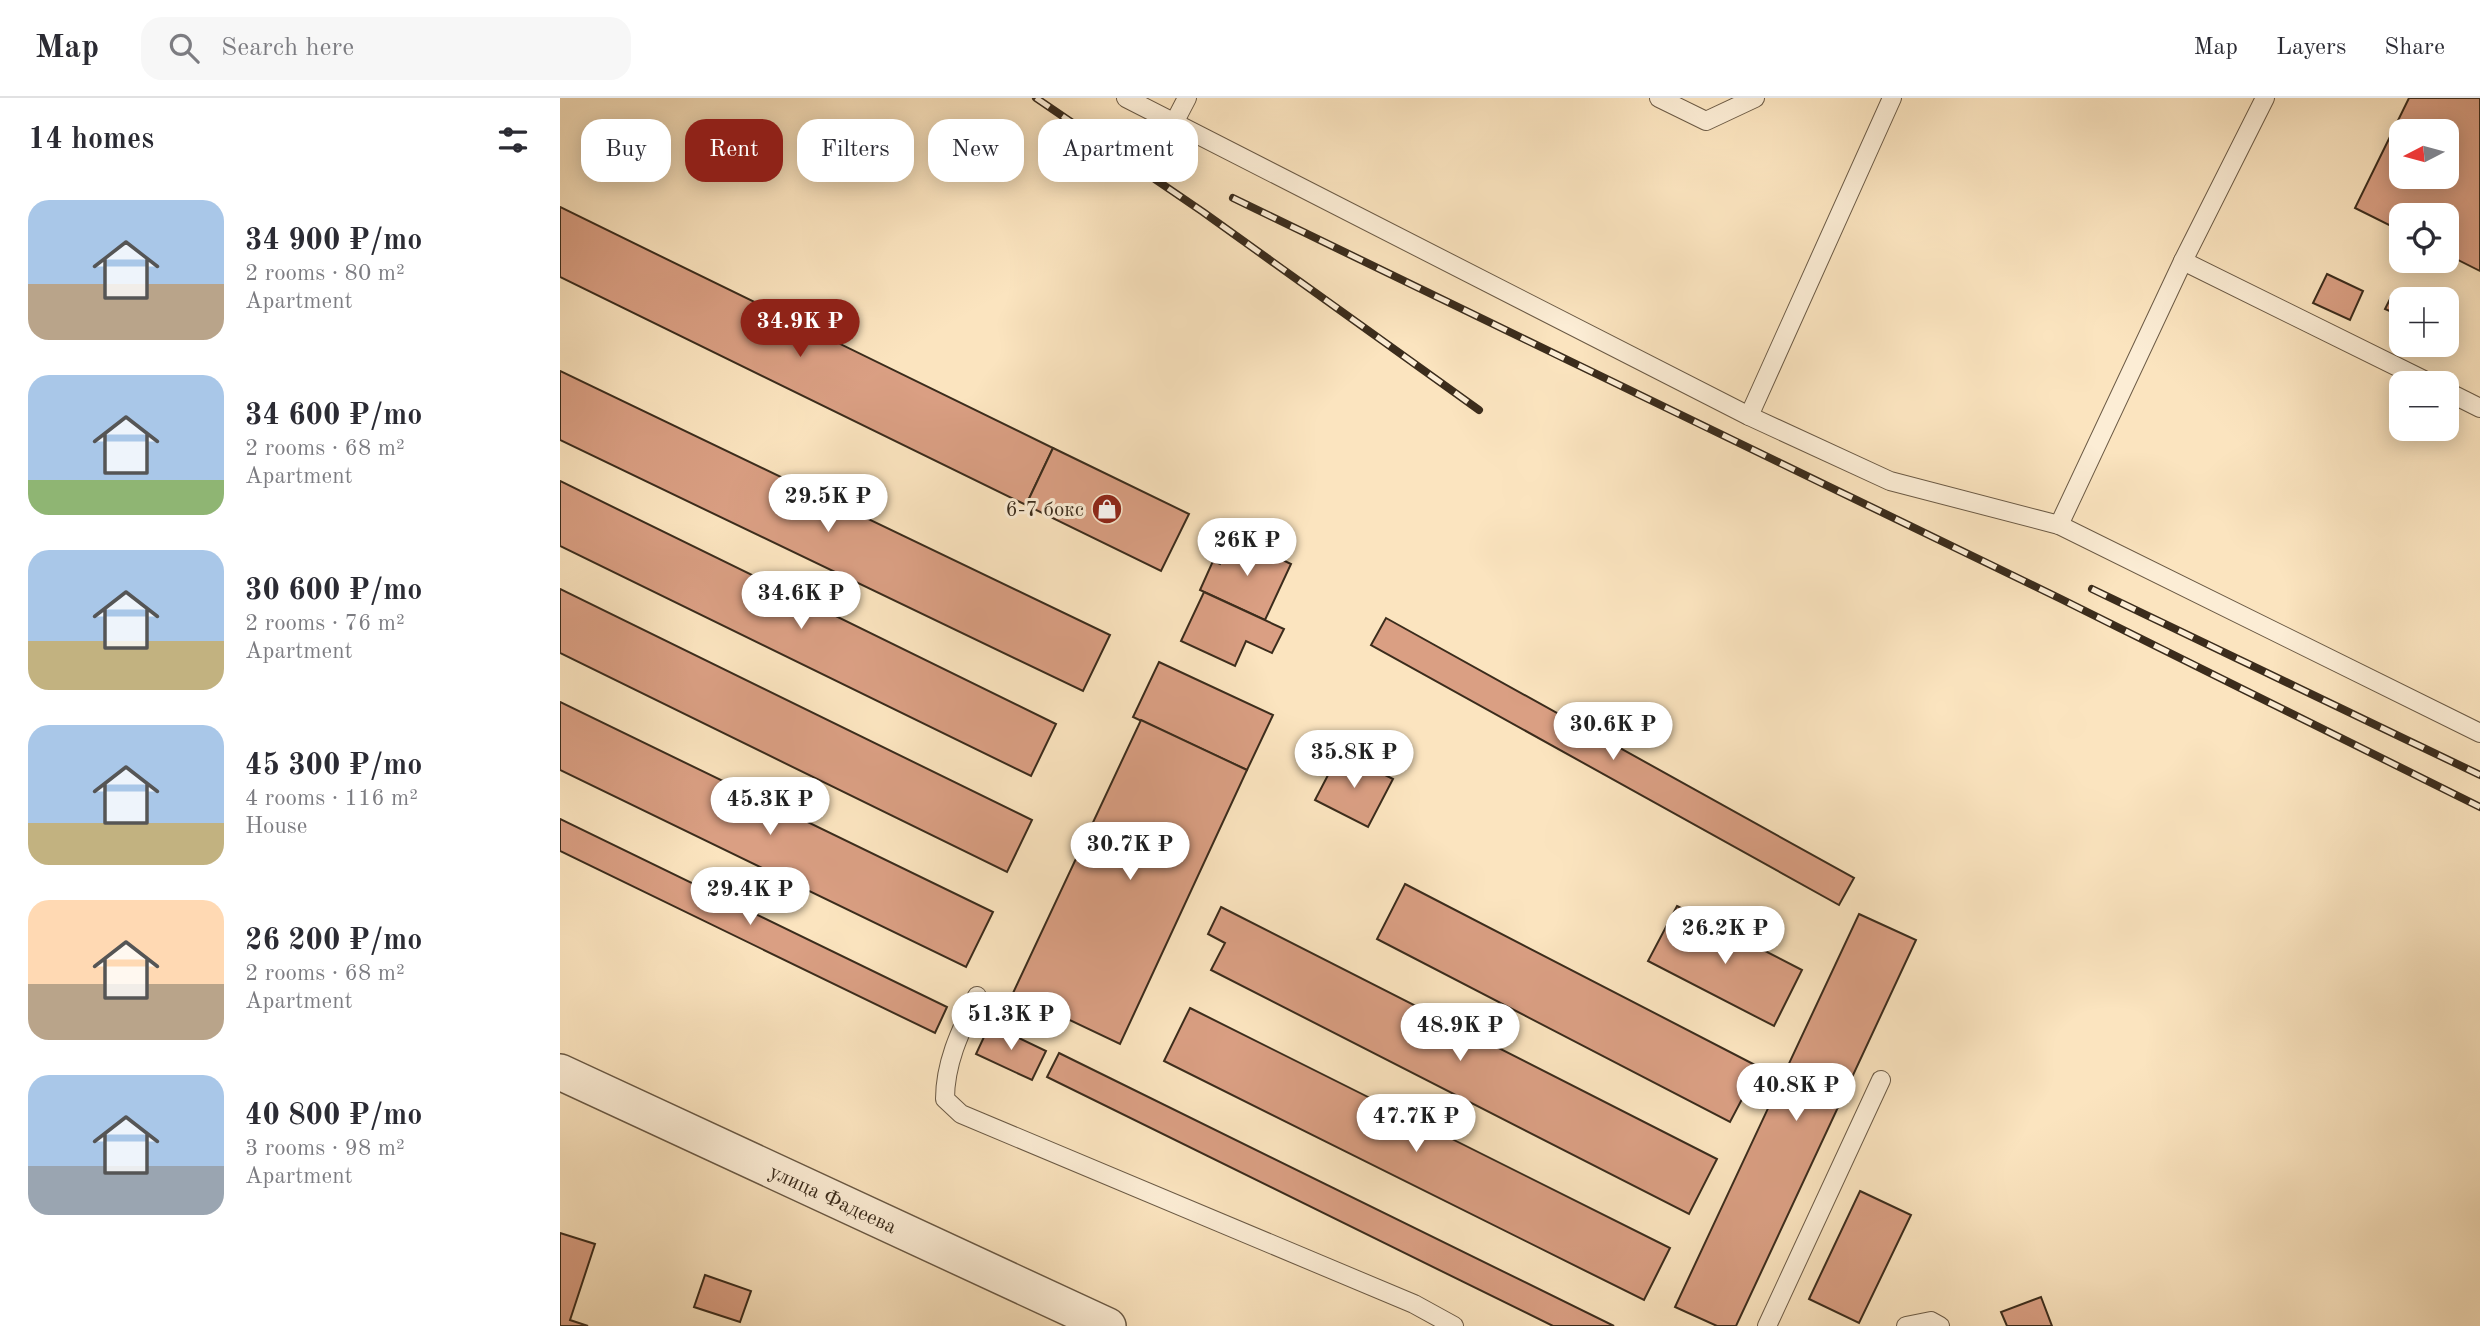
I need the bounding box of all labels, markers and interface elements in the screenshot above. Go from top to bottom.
search box [141,17,631,80]
icon: search [165,29,203,67]
text: Map [35,32,99,65]
text: Search here [221,35,354,61]
text: Map [2194,36,2238,60]
text: Layers [2276,36,2346,60]
text: Share [2384,36,2445,60]
chip: Buy [581,119,671,182]
chip: Rent [685,119,783,182]
chip: Filters [797,119,914,182]
chip: New [928,119,1024,182]
chip: Apartment [1038,119,1198,182]
north arrow [2389,119,2459,189]
map controls [2389,119,2459,441]
icon: filters [494,121,532,159]
text: 14 homes [28,125,154,155]
button: locate [2389,203,2459,273]
text: 34 900 ₽/mo [245,226,422,256]
icon: home [84,228,168,312]
text: 2 rooms · 80 m² [245,262,405,285]
button: + [2389,287,2459,357]
text: Apartment [245,290,353,313]
pin: 34.9K ₽ [735,300,865,359]
text: 34.9K ₽ [757,310,843,333]
button: − [2389,371,2459,441]
text: 34 600 ₽/mo [245,401,422,431]
icon: home [84,403,168,487]
text: 2 rooms · 68 m² [245,437,405,460]
text: Apartment [245,465,353,488]
pin: 29.5K ₽ [763,474,893,534]
text: 29.5K ₽ [785,485,871,508]
shop icon: 6-7 бокс [1090,492,1124,526]
place label: 6-7 бокс [1005,500,1084,521]
pin: 26K ₽ [1198,518,1296,578]
text: 26K ₽ [1214,529,1280,552]
pin: 34.6K ₽ [736,572,866,631]
text: 30 600 ₽/mo [245,576,422,606]
icon: home [84,578,168,662]
text: 34.6K ₽ [758,582,844,605]
text: 2 rooms · 76 m² [245,612,405,635]
text: Apartment [245,640,353,663]
pin: 30.6K ₽ [1548,702,1678,762]
text: 30.6K ₽ [1570,713,1656,736]
pin: 35.8K ₽ [1289,730,1419,790]
text: 35.8K ₽ [1311,741,1397,764]
text: 45 300 ₽/mo [245,751,422,781]
icon: home [84,753,168,837]
pin: 45.3K ₽ [705,778,835,837]
text: 4 rooms · 116 m² [245,787,418,810]
text: 45.3K ₽ [727,788,813,811]
text: House [245,815,307,838]
pin: 30.7K ₽ [1065,822,1195,882]
text: 30.7K ₽ [1087,833,1173,856]
pin: 29.4K ₽ [685,868,815,927]
text: 29.4K ₽ [707,878,793,901]
pin: 26.2K ₽ [1660,906,1790,966]
text: 26.2K ₽ [1682,917,1768,940]
text: 26 200 ₽/mo [245,926,422,956]
icon: home [84,928,168,1012]
text: 2 rooms · 68 m² [245,962,405,985]
text: Apartment [245,990,353,1013]
pin: 51.3K ₽ [946,992,1076,1052]
text: 51.3K ₽ [968,1003,1054,1026]
pin: 48.9K ₽ [1395,1004,1525,1063]
text: 48.9K ₽ [1417,1014,1503,1037]
pin: 40.8K ₽ [1731,1063,1861,1123]
text: 40.8K ₽ [1753,1074,1839,1097]
pin: 47.7K ₽ [1351,1094,1481,1154]
text: 40 800 ₽/mo [245,1101,422,1131]
icon: home [84,1103,168,1187]
text: 47.7K ₽ [1373,1105,1459,1128]
text: 3 rooms · 98 m² [245,1137,405,1160]
street label: улица Фадеева [766,1161,899,1238]
text: Apartment [245,1165,353,1188]

